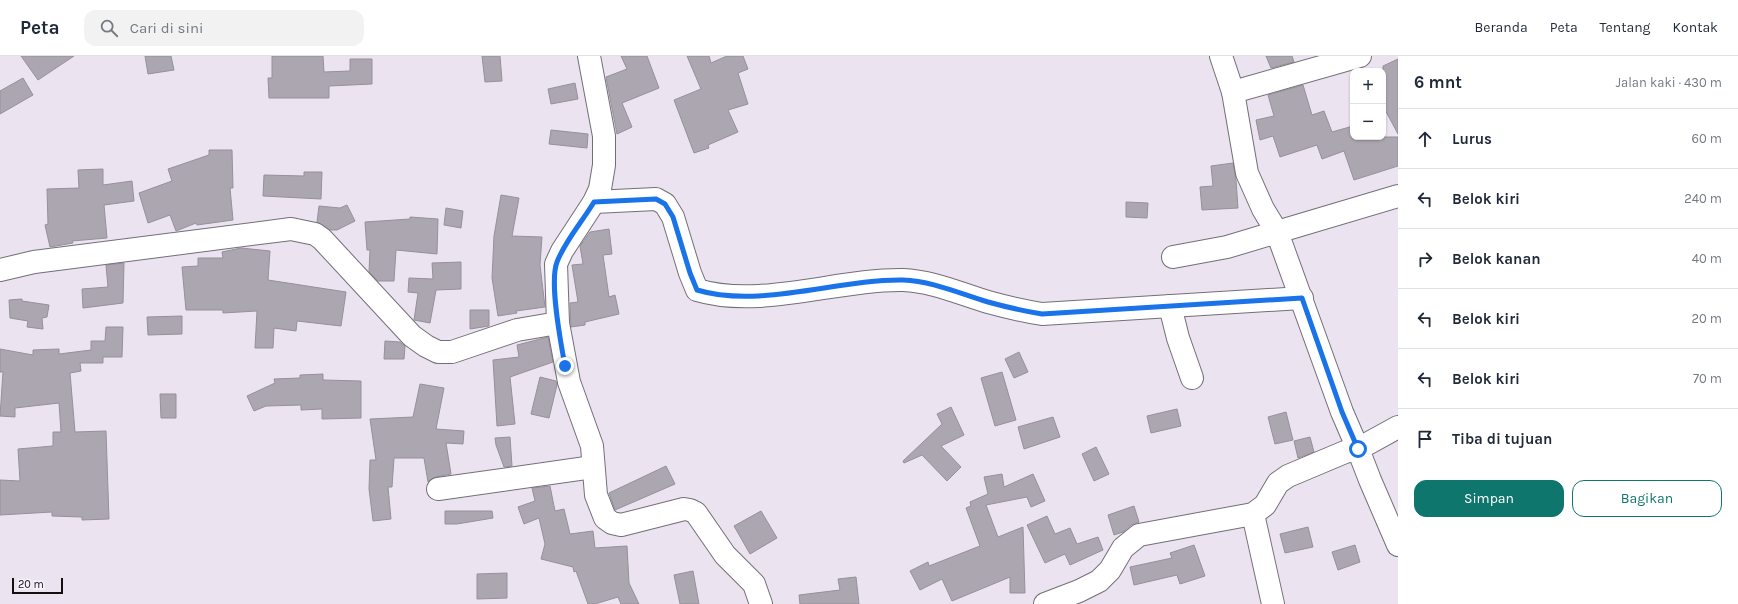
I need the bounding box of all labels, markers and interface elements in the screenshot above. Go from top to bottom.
search box [84,10,364,46]
text: Peta [20,17,60,39]
icon: search [98,17,120,39]
text: Cari di sini [130,19,203,37]
text: Beranda [1475,19,1528,36]
text: Peta [1550,19,1578,36]
text: Tentang [1600,19,1651,36]
text: Kontak [1673,19,1718,36]
map controls [1350,68,1386,140]
button: + [1350,68,1386,104]
text: 6 mnt [1414,72,1462,92]
text: Jalan kaki · 430 m [1616,75,1722,90]
button: − [1350,104,1386,140]
icon: ahead [1414,128,1436,150]
text: Lurus [1452,130,1492,148]
text: 60 m [1692,131,1722,146]
icon: left [1414,188,1436,210]
text: Belok kiri [1452,190,1520,208]
text: 240 m [1684,191,1722,206]
icon: right [1414,248,1436,270]
text: Belok kanan [1452,250,1541,268]
text: 40 m [1692,251,1722,266]
icon: left [1414,308,1436,330]
text: Belok kiri [1452,310,1520,328]
text: 20 m [1692,311,1722,326]
route end [556,357,574,375]
icon: left [1414,368,1436,390]
text: Belok kiri [1452,370,1520,388]
text: 70 m [1693,371,1722,386]
icon: arrive [1414,428,1436,450]
text: Tiba di tujuan [1452,430,1552,448]
route start [1349,440,1367,458]
button: Simpan [1414,480,1564,517]
button: Bagikan [1572,480,1722,517]
scale bar [12,576,63,595]
text: 20 m [18,578,44,591]

